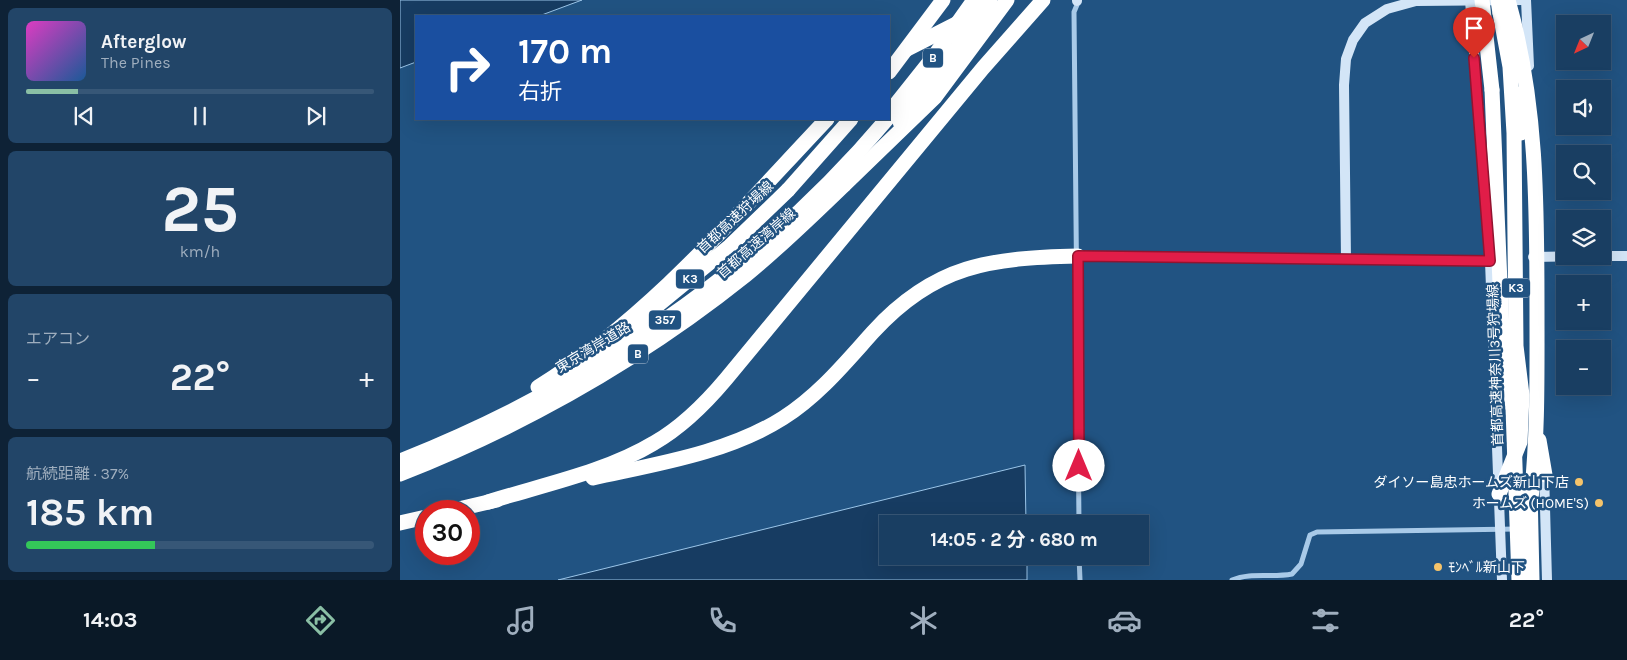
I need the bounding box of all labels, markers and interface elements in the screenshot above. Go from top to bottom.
pin [1453,7,1495,58]
icon: arrive [1460,14,1488,42]
north arrow [1556,15,1611,70]
map controls [1556,15,1611,395]
text: Afterglow [101,31,187,53]
text: 170 m [518,31,612,72]
icon: right [435,35,500,100]
road number: B [923,48,943,68]
text: The Pines [101,53,171,72]
text: 右折 [518,79,562,105]
button: sound [1556,80,1611,135]
icon: previous [70,102,98,130]
icon: pause [186,102,214,130]
icon: next [302,102,330,130]
button: search [1556,145,1611,200]
text: 25 [161,171,239,247]
street label: 首都高速狩場線 [694,178,777,257]
street label: 首都高速湾岸線 [714,205,799,282]
button: layers [1556,210,1611,265]
text: km/h [180,242,220,261]
road number: K3 [676,270,704,288]
button: + [1556,275,1611,330]
road number: K3 [1502,278,1530,298]
street label: 首都高速神奈川3号狩場線 [1484,284,1507,446]
road number: 357 [649,310,681,330]
street label: 東京湾岸道路 [553,319,634,376]
text: エアコン [26,329,90,348]
button: − [1556,340,1611,395]
road number: B [628,344,648,364]
text: 22° [170,355,230,400]
text: − [26,361,41,394]
text: + [359,361,374,394]
position arrow [1052,439,1104,491]
text: 航続距離 · 37% [26,464,129,483]
place label: ダイソー島忠ホームズ新山下店 [1373,474,1569,491]
marker: ダイソー島忠ホームズ新山下店 [1573,476,1585,488]
text: 185 km [26,490,154,535]
place label: ホームズ (HOME'S) [1472,495,1589,512]
marker: ホームズ (HOME'S) [1593,497,1605,509]
speed limit sign: 30 [415,500,480,565]
text: 14:05 · 2 分 · 680 m [930,529,1098,551]
place label: ﾓﾝﾍﾞﾙ新山下 [1448,559,1525,576]
marker: ﾓﾝﾍﾞﾙ新山下 [1432,561,1444,573]
icon: directions [303,603,338,638]
icon: music [504,603,539,638]
icon: phone [705,603,740,638]
icon: climate [906,603,941,638]
icon: car [1107,603,1142,638]
icon: filters [1308,603,1343,638]
text: 14:03 [83,607,137,633]
text: 22° [1509,607,1544,633]

